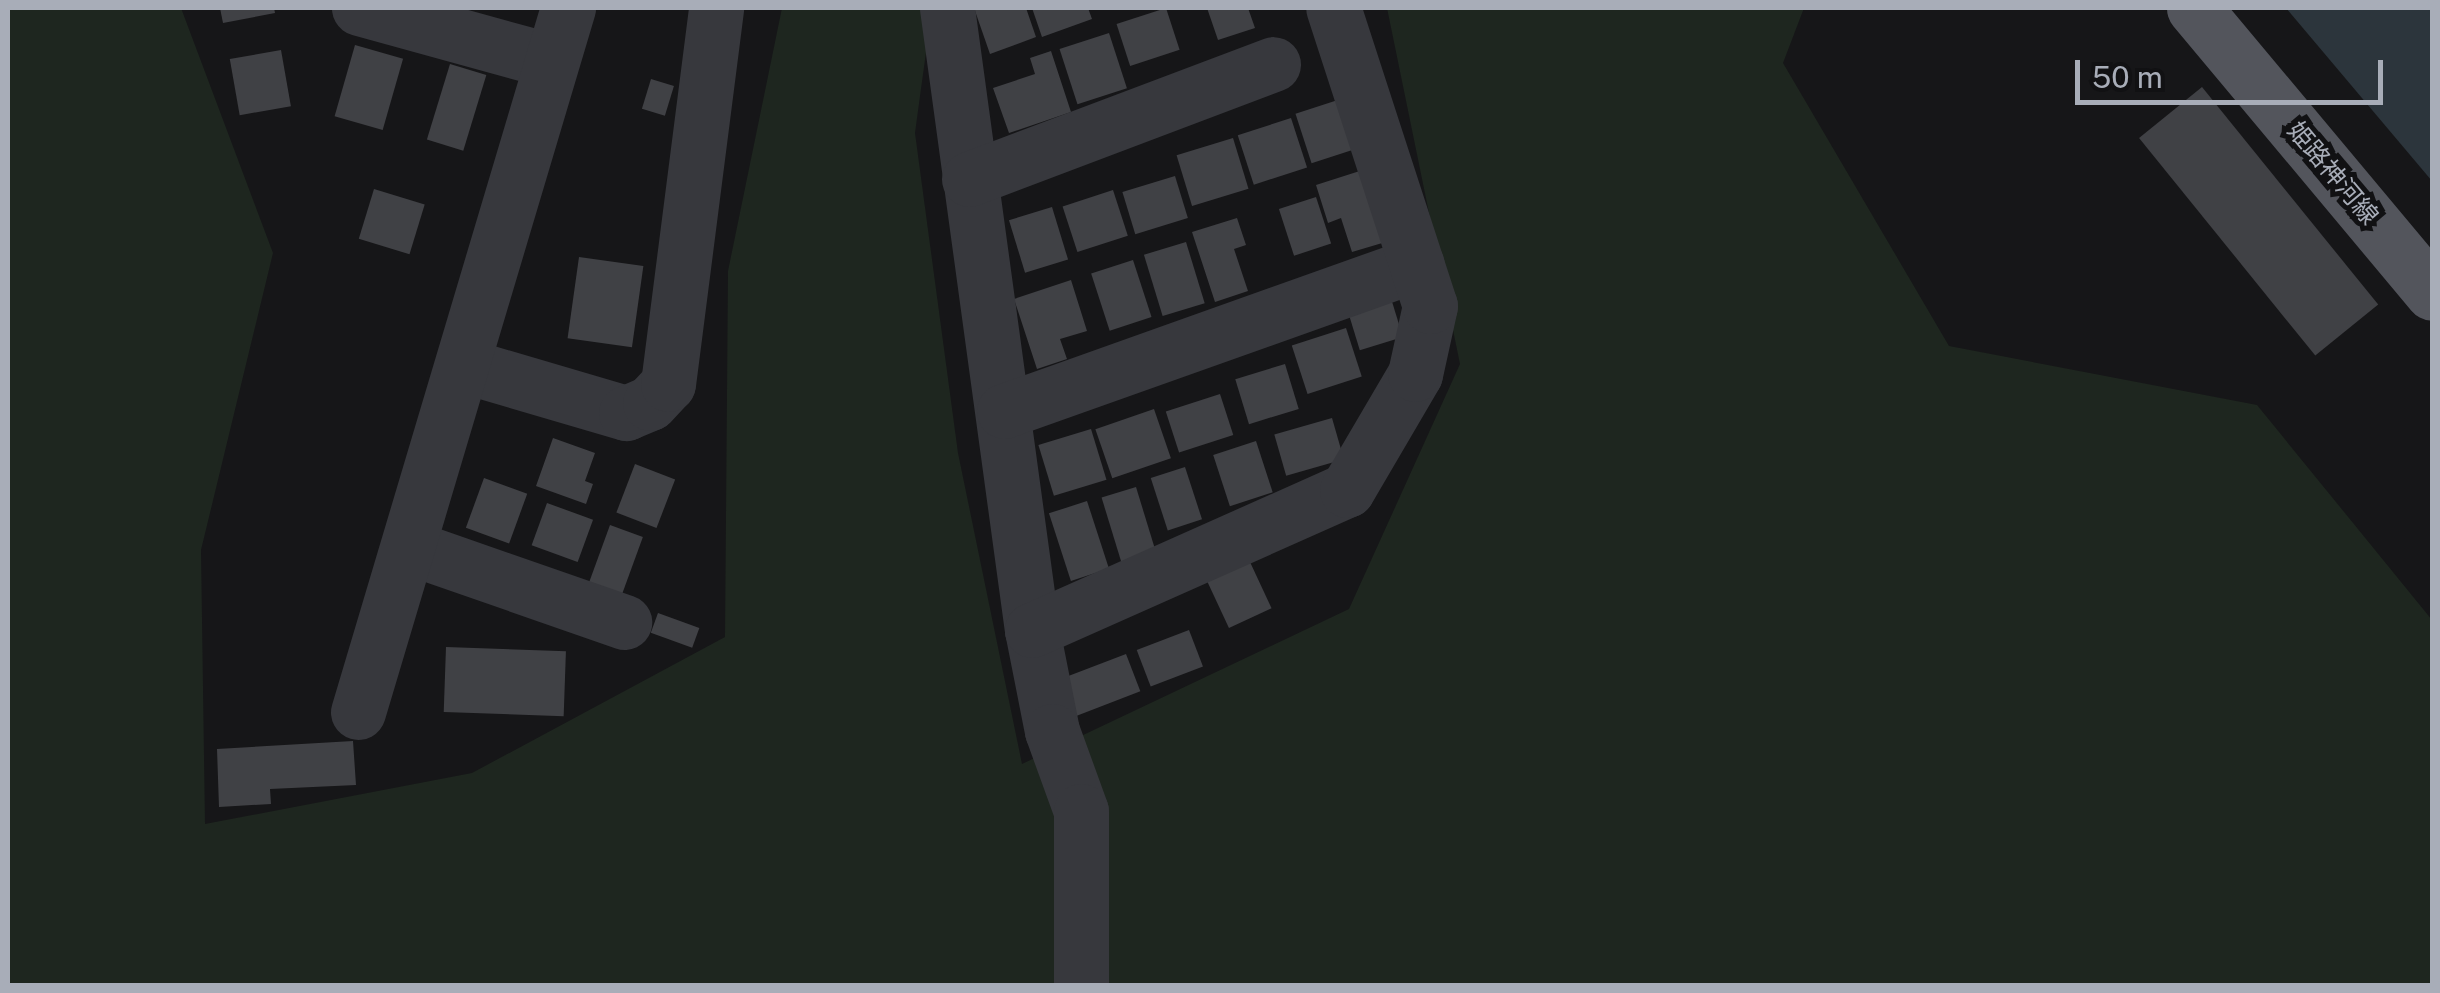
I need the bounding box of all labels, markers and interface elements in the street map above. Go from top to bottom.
scale bar [2080,40,2388,102]
text: 50 m [2092,59,2163,95]
street label: 姫路神河線 [2281,115,2385,231]

